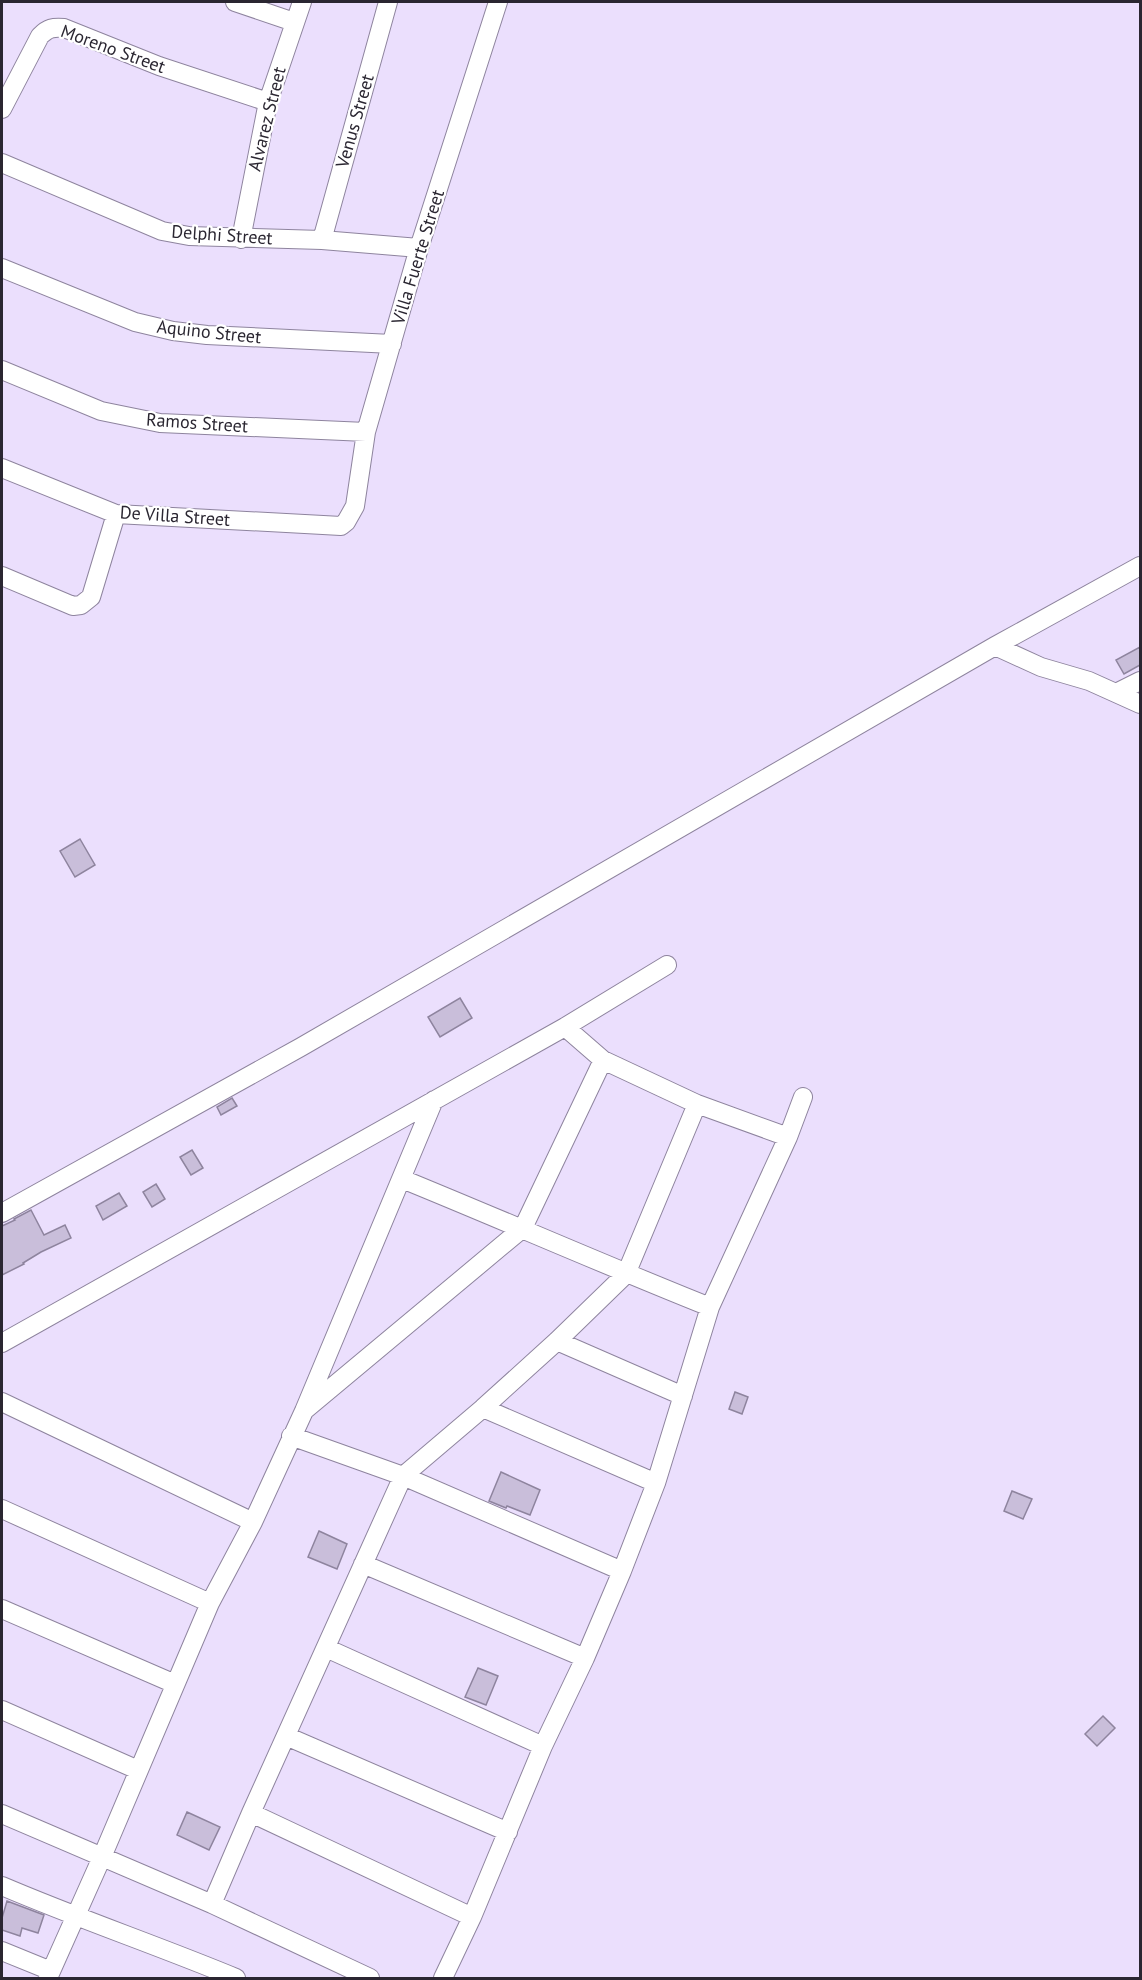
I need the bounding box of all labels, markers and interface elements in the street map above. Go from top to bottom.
street label: Moreno Street [58,19,169,78]
street label: Alvarez Street [242,64,291,173]
street label: Venus Street [330,71,379,171]
street label: Villa Fuerte Street [386,187,449,328]
street label: Delphi Street [171,219,273,250]
street label: Aquino Street [156,315,262,348]
street label: Ramos Street [145,407,249,438]
street label: De Villa Street [119,500,231,531]

